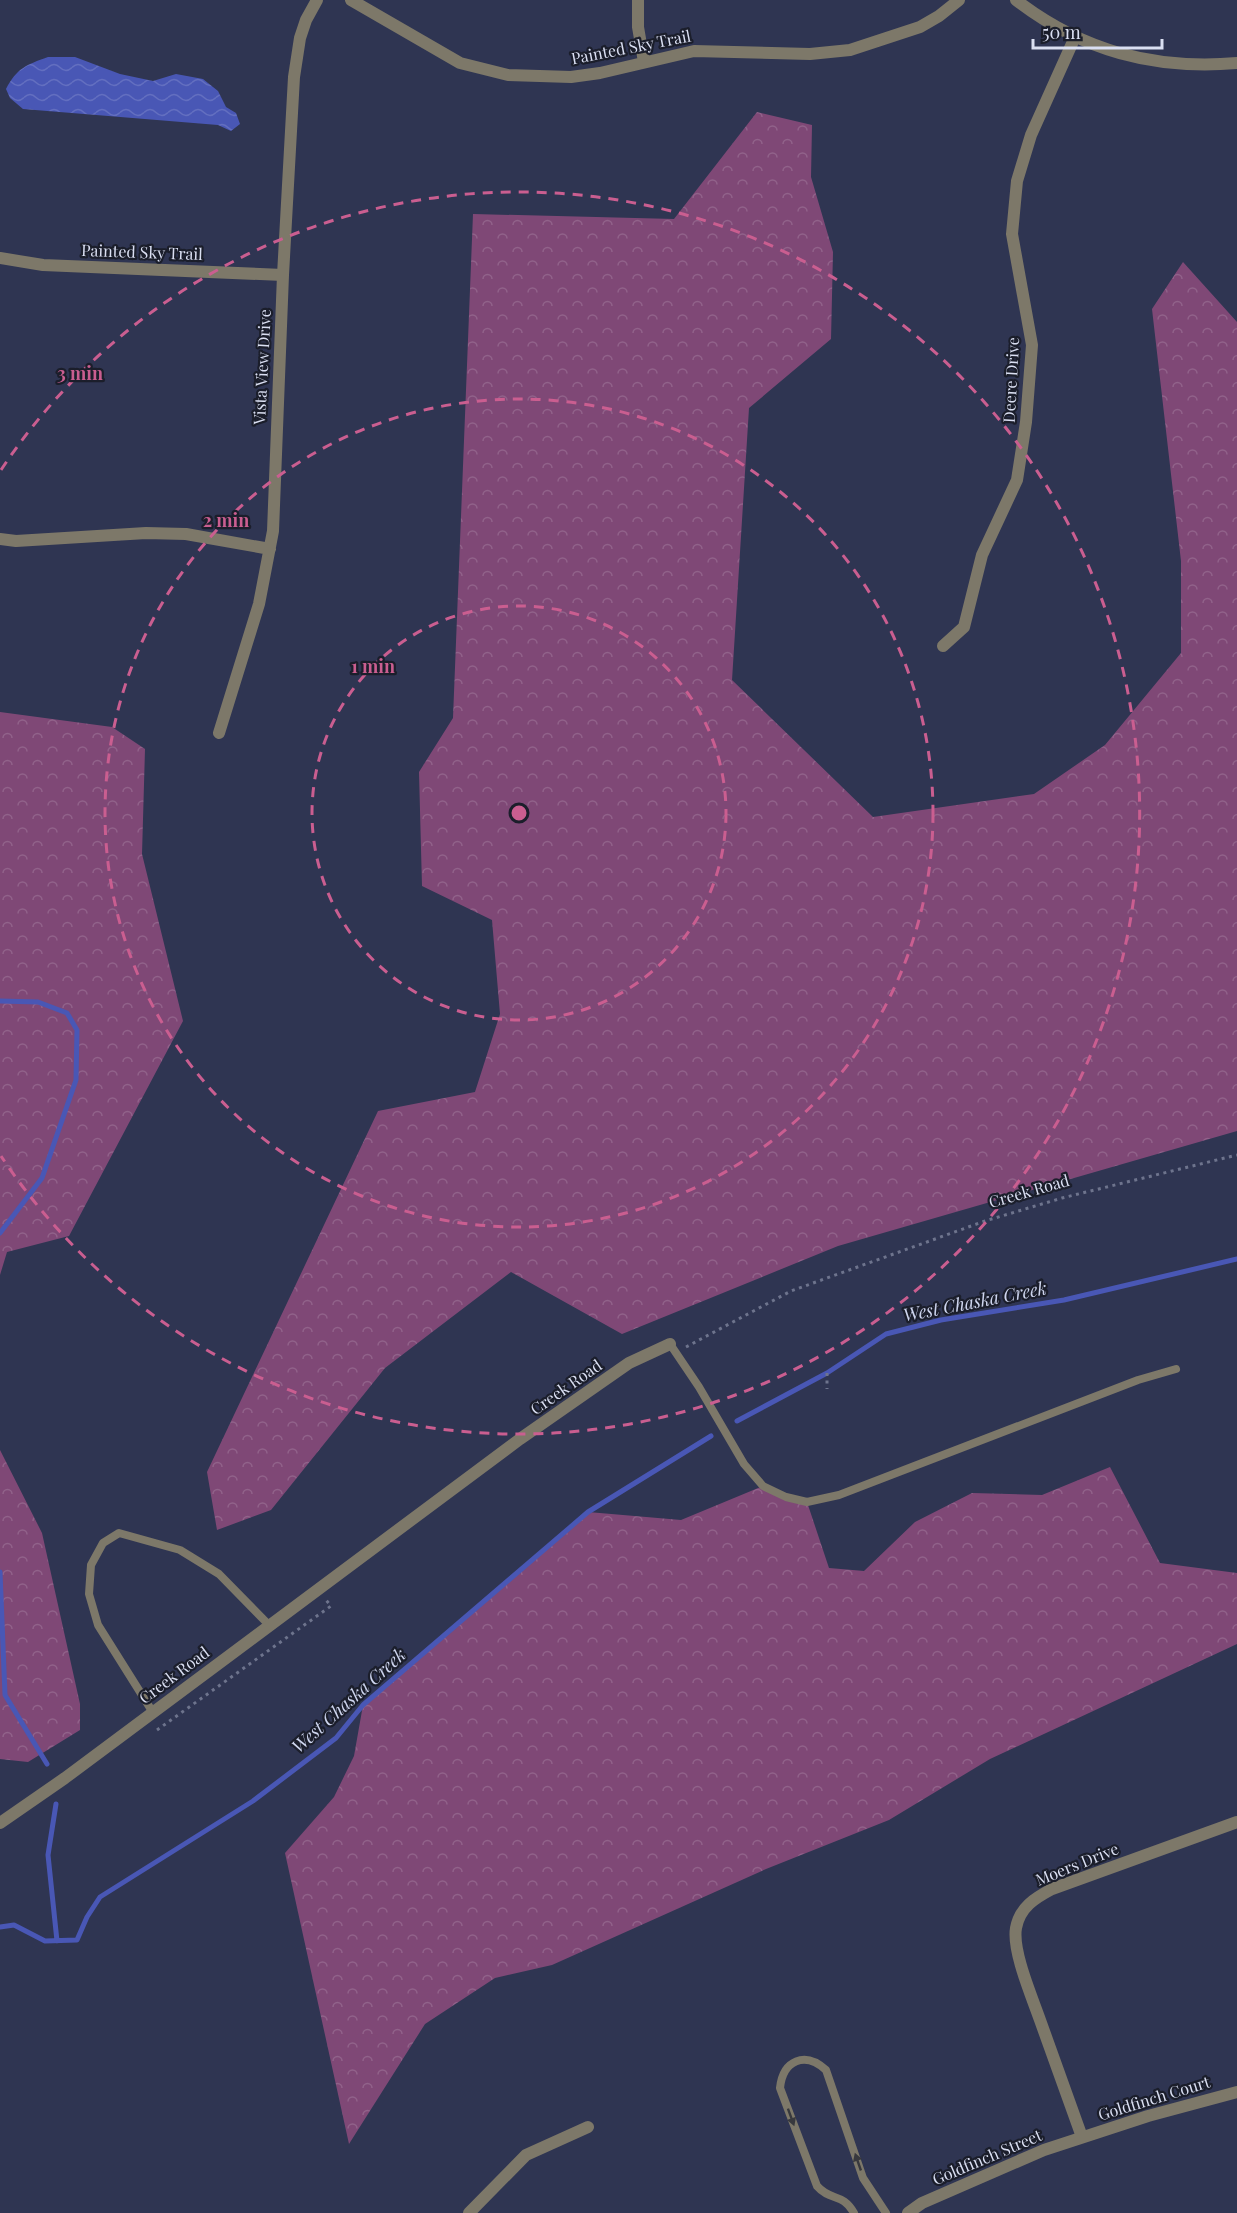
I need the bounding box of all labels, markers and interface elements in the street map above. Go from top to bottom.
scale bar [1033,12,1162,50]
text: 50 m [1042,20,1081,44]
street label: Painted Sky Trail [569,25,693,68]
street label: Painted Sky Trail [81,239,204,264]
street label: Vista View Drive [248,309,275,426]
street label: Deere Drive [998,337,1023,423]
text: 3 min [57,361,103,385]
text: 2 min [203,508,249,532]
text: 1 min [351,654,395,678]
centre of rings [509,803,529,823]
street label: Creek Road [986,1169,1072,1212]
water label: West Chaska Creek [901,1275,1049,1327]
street label: Creek Road [526,1354,606,1419]
street label: Creek Road [134,1641,213,1708]
water label: West Chaska Creek [286,1643,411,1758]
street label: Moers Drive [1032,1837,1122,1890]
street label: Goldfinch Court [1095,2070,1213,2125]
one-way arrow [787,2109,797,2127]
street label: Goldfinch Street [929,2124,1045,2189]
one-way arrow [852,2153,862,2171]

